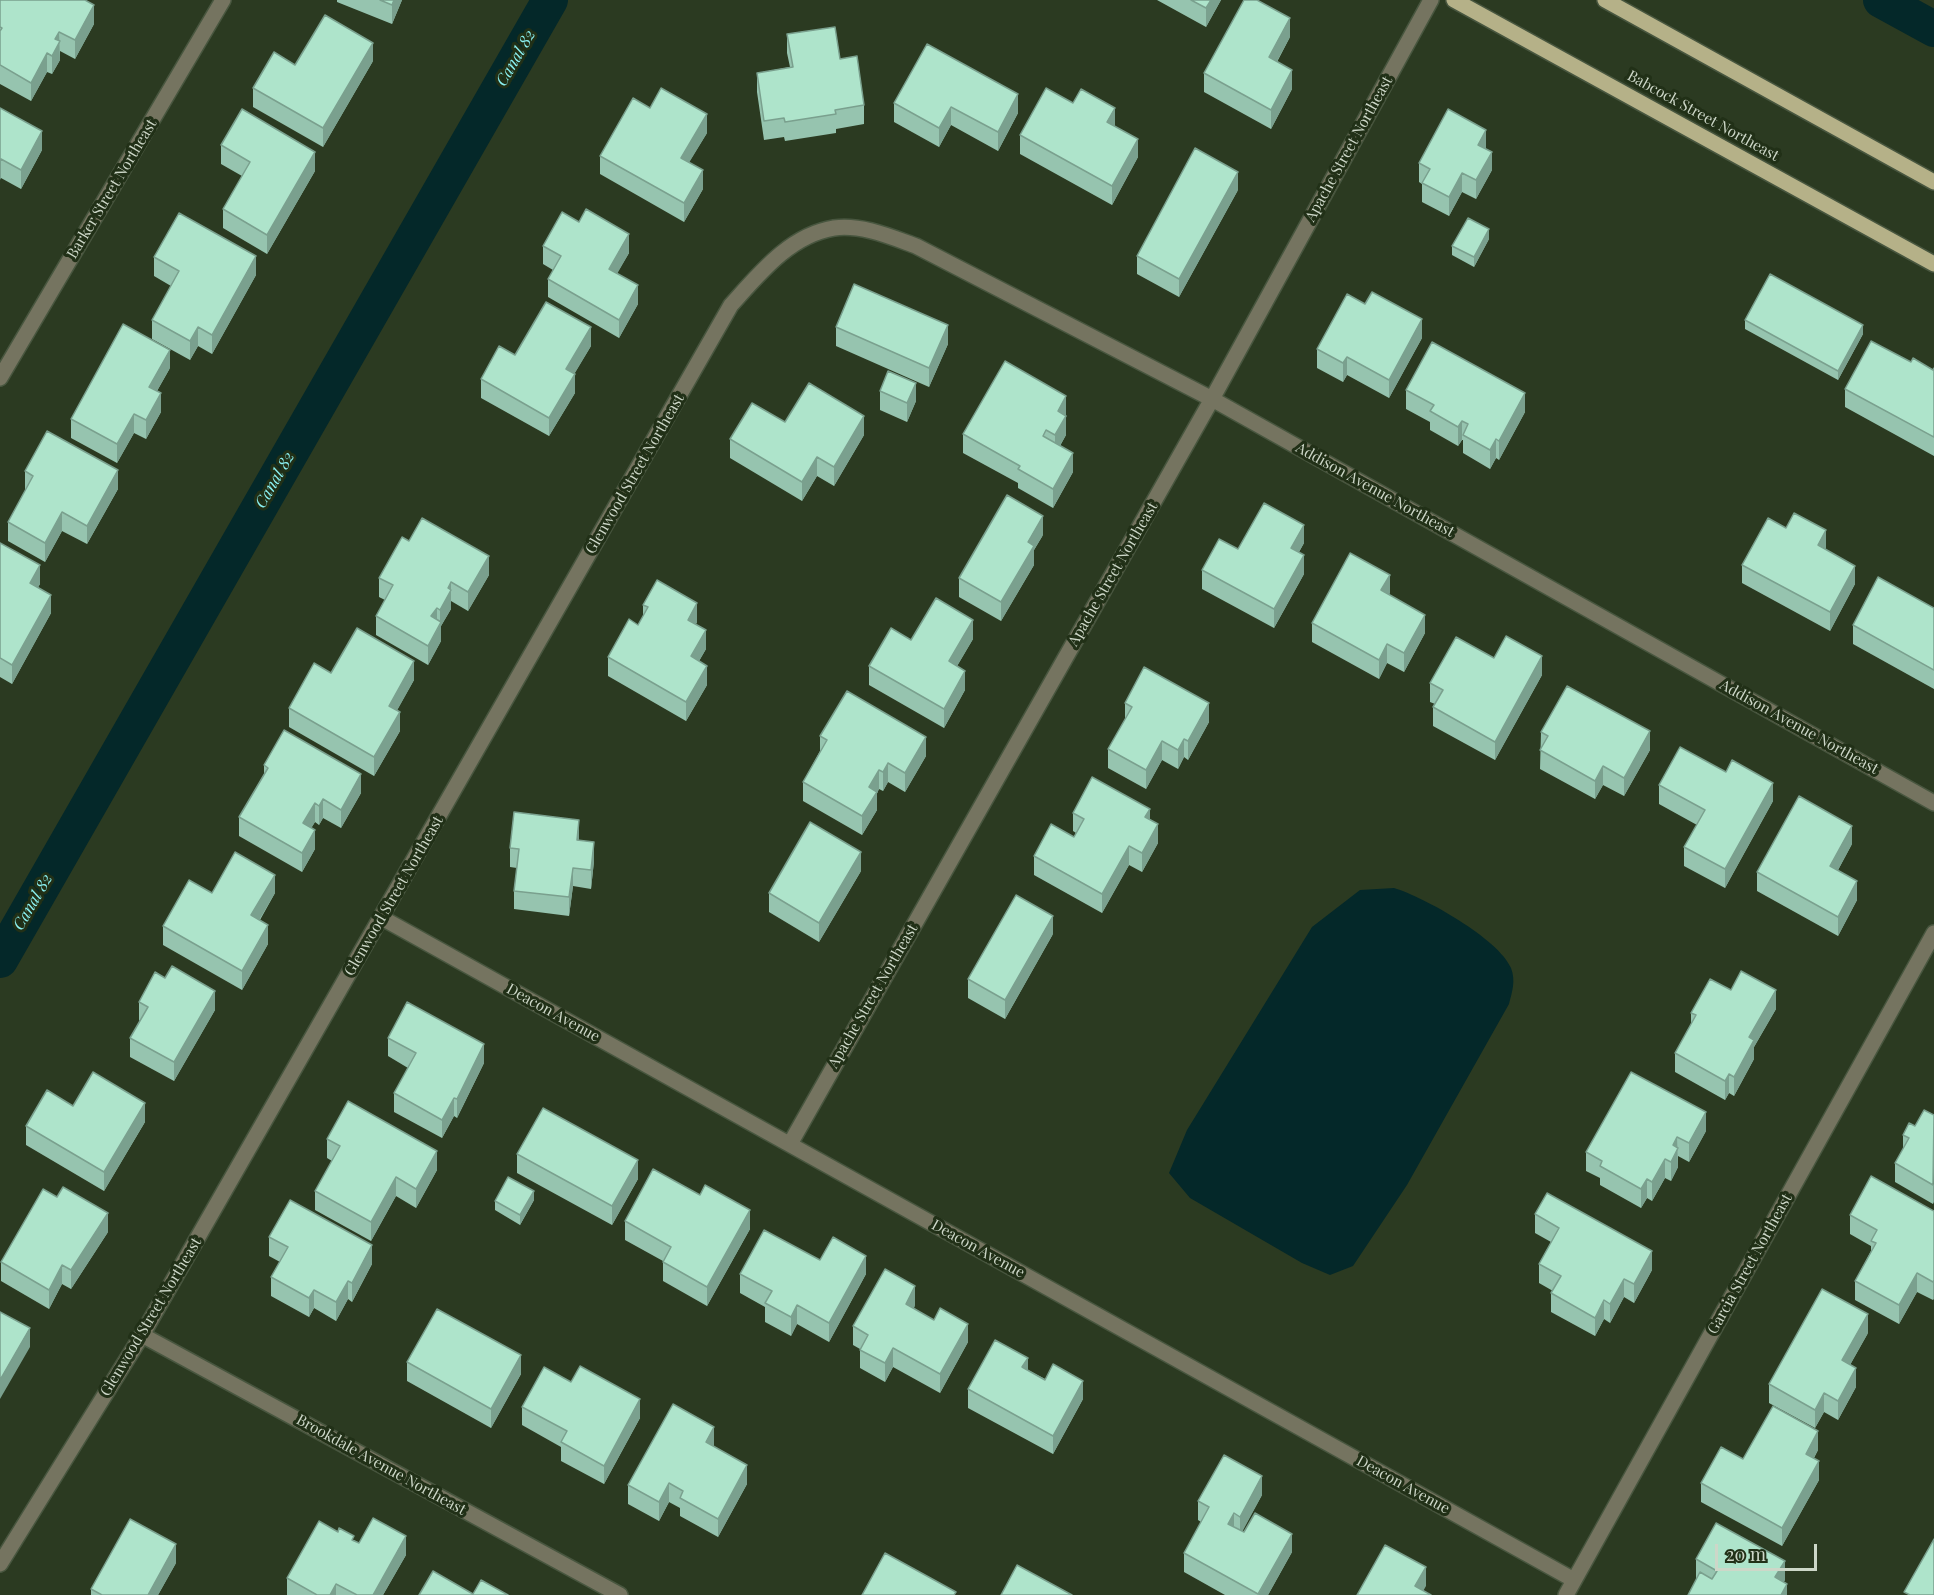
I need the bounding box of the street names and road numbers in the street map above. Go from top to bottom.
street label: Babcock Street Northeast [1624,67,1782,165]
street label: Apache Street Northeast [1301,73,1397,225]
street label: Barker Street Northeast [63,116,161,262]
street label: Glenwood Street Northeast [582,391,688,557]
street label: Addison Avenue Northeast [1293,439,1457,541]
street label: Apache Street Northeast [1064,499,1162,649]
street label: Addison Avenue Northeast [1717,676,1881,778]
street label: Glenwood Street Northeast [341,813,447,979]
street label: Apache Street Northeast [824,921,922,1071]
street label: Deacon Avenue [503,980,603,1046]
street label: Garcia Street Northeast [1704,1191,1796,1337]
street label: Deacon Avenue [928,1216,1028,1282]
street label: Glenwood Street Northeast [96,1234,206,1400]
street label: Brookdale Avenue Northeast [293,1411,469,1519]
street label: Deacon Avenue [1353,1452,1453,1518]

